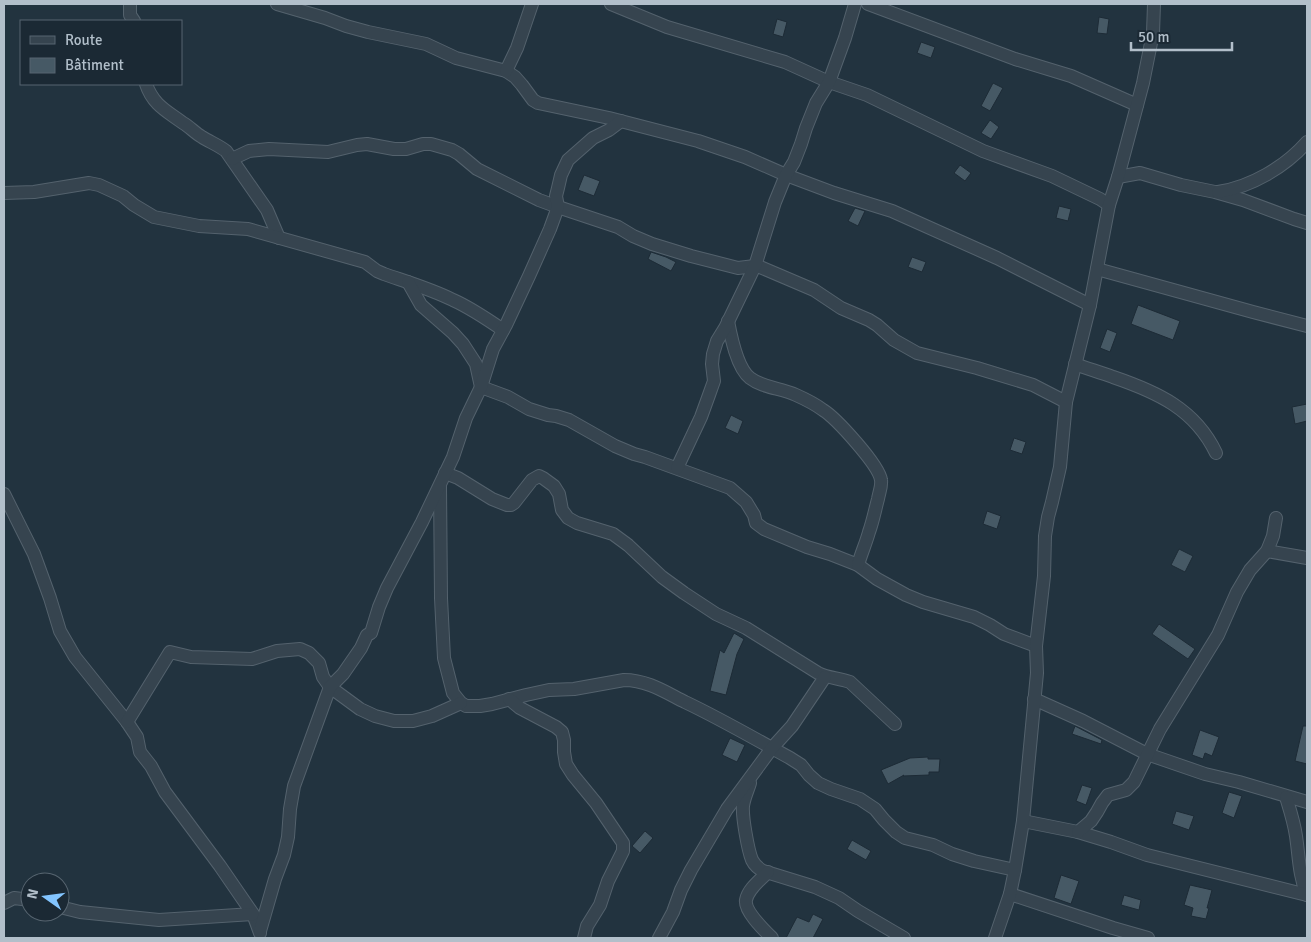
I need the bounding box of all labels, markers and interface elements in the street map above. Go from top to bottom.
legend [20,20,182,85]
scale bar [1131,20,1232,52]
text: 50 m [1138,28,1169,46]
text: Route [65,31,102,49]
text: Bâtiment [65,56,124,74]
north arrow [20,872,70,922]
text: N [23,887,42,901]

